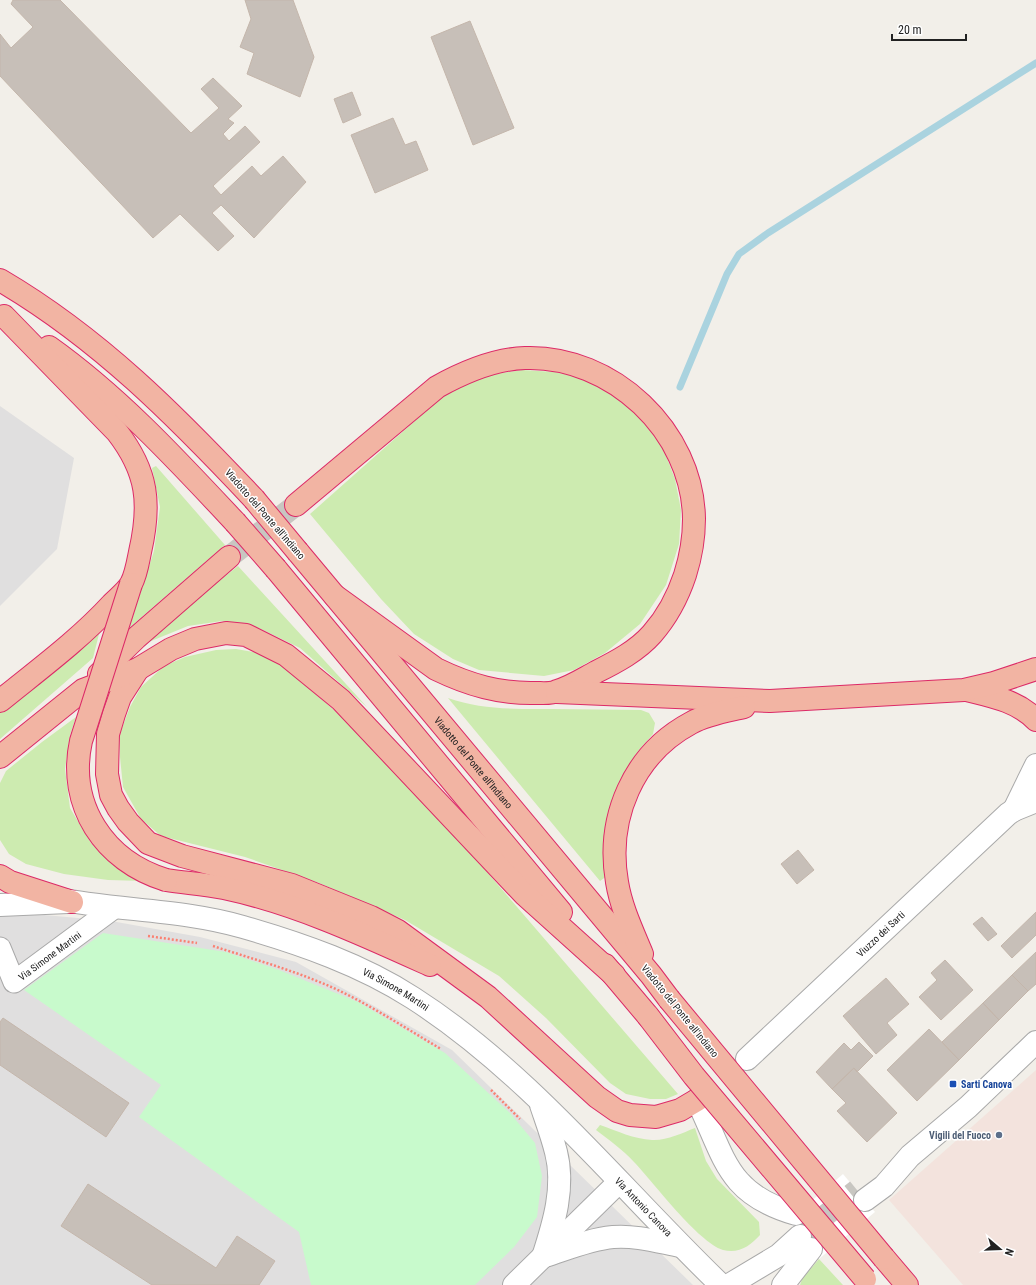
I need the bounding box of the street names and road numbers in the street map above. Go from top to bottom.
street label: Viadotto del Ponte all'Indiano [223,467,307,561]
street label: Viadotto del Ponte all'Indiano [432,714,515,810]
street label: Viuzzo dei Sarti [854,909,907,959]
street label: Via Simone Martini [16,929,83,982]
street label: Viadotto del Ponte all'Indiano [639,963,721,1059]
street label: Via Simone Martini [361,966,431,1013]
street label: Via Antonio Canova [613,1175,675,1238]

